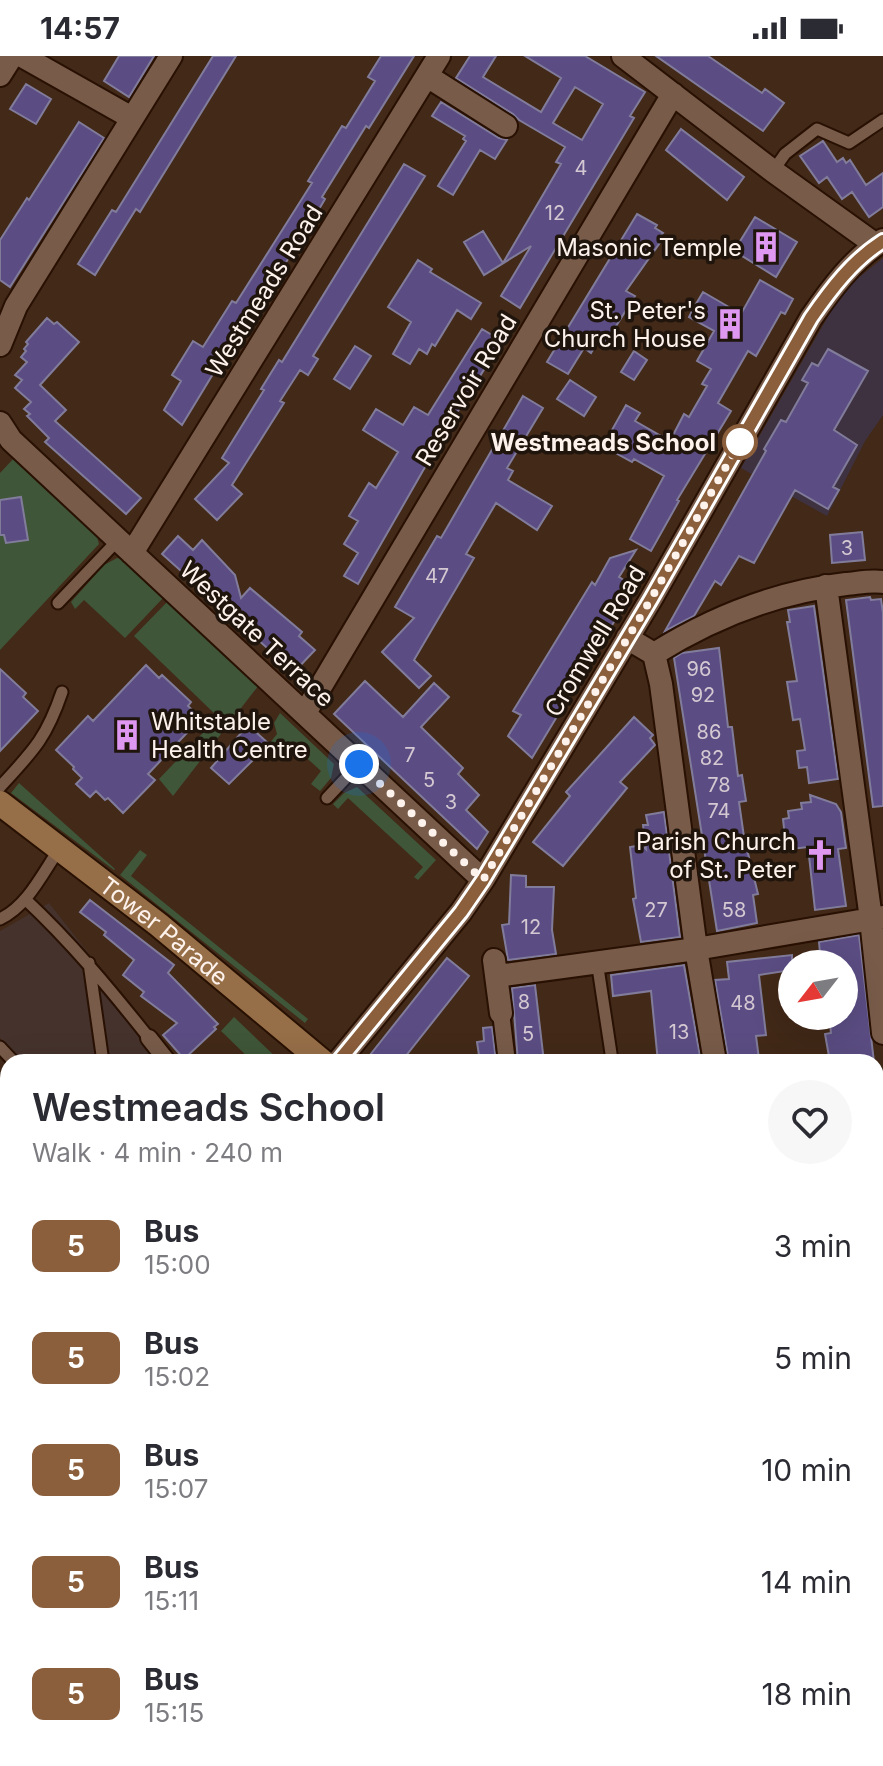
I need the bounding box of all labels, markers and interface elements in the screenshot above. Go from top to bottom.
text: 14:57 [40,10,120,46]
house number: 4 [575,156,587,180]
street label: Westmeads Road [199,199,329,383]
house number: 12 [545,201,565,225]
building icon: Masonic Temple [749,230,783,264]
place label: Masonic Temple [556,233,742,262]
place label: St. Peter's Church House [544,296,706,353]
building icon: St. Peter's Church House [713,307,747,341]
street label: Reservoir Road [409,309,523,471]
marker: Westmeads School [723,425,757,459]
place label: Westmeads School [490,428,716,457]
house number: 3 [841,536,853,560]
street label: Westgate Terrace [174,555,340,713]
street label: Cromwell Road [539,560,651,722]
house number: 47 [425,564,449,588]
house number: 96 [687,657,711,681]
house number: 92 [691,683,715,707]
place label: Whitstable Health Centre [151,707,308,764]
building icon: Whitstable Health Centre [110,718,144,752]
house number: 86 [697,720,721,744]
house number: 7 [404,743,416,767]
your location [339,744,379,784]
house number: 82 [700,746,724,770]
house number: 5 [423,768,435,792]
house number: 78 [707,773,731,797]
house number: 3 [445,790,457,814]
house number: 74 [707,799,731,823]
place label: Parish Church of St. Peter [636,827,796,884]
church icon: Parish Church of St. Peter [803,838,837,872]
street label: Tower Parade [94,870,234,991]
house number: 27 [644,898,668,922]
house number: 58 [722,898,746,922]
house number: 12 [521,915,541,939]
north arrow [778,950,858,1030]
map controls [778,950,858,1030]
house number: 8 [518,990,530,1014]
house number: 48 [730,991,756,1015]
house number: 13 [669,1020,689,1044]
house number: 5 [522,1022,534,1046]
button: heart [768,1080,852,1164]
text: Westmeads School [32,1084,385,1130]
text: Walk · 4 min · 240 m [32,1137,283,1168]
text: Bus [144,1213,199,1249]
text: 3 min [774,1228,852,1264]
text: 5 [67,1229,85,1263]
text: 15:00 [144,1249,211,1280]
text: Bus [144,1325,199,1361]
text: 5 min [774,1340,852,1376]
text: 5 [67,1341,85,1375]
text: 15:02 [144,1361,210,1392]
text: Bus [144,1437,199,1473]
text: 10 min [761,1452,852,1488]
text: 5 [67,1453,85,1487]
text: 15:07 [144,1473,208,1504]
text: Bus [144,1549,199,1585]
text: 14 min [761,1564,852,1600]
text: 5 [67,1565,85,1599]
text: 15:11 [144,1585,199,1616]
text: Bus [144,1661,199,1697]
text: 18 min [762,1676,852,1712]
text: 5 [67,1677,85,1711]
text: 15:15 [144,1697,204,1728]

